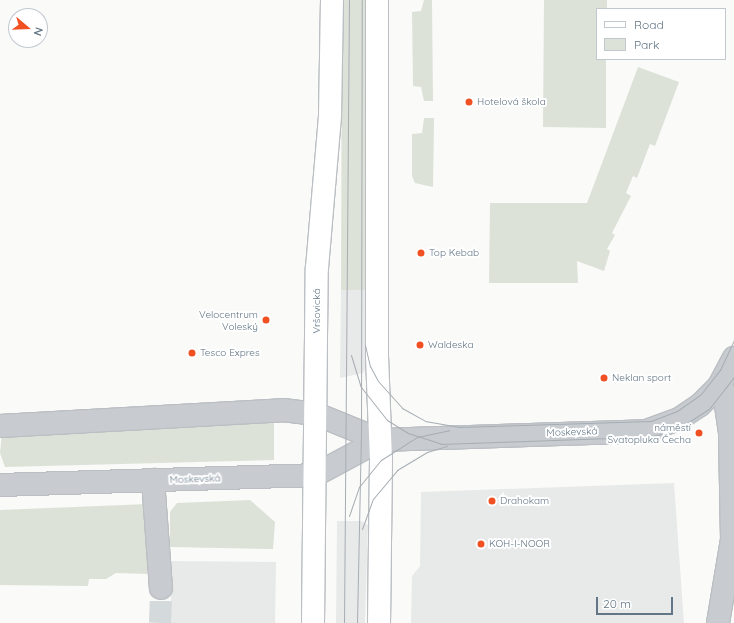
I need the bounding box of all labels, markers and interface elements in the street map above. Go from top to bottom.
north arrow [8,8,48,48]
legend [596,8,726,60]
text: Road [634,17,664,32]
text: N [30,25,46,38]
text: Park [634,37,659,52]
place label: Hotelová škola [477,96,546,108]
marker: Hotelová škola [464,97,474,107]
place label: Top Kebab [429,247,479,259]
marker: Top Kebab [416,248,426,258]
street label: Vršovická [311,288,323,334]
place label: Velocentrum Voleský [199,308,258,332]
marker: Velocentrum Voleský [261,315,271,325]
place label: Waldeska [428,339,474,351]
marker: Waldeska [415,340,425,350]
place label: Tesco Expres [200,347,260,359]
marker: Tesco Expres [187,348,197,358]
place label: Neklan sport [612,372,671,384]
marker: Neklan sport [599,373,609,383]
place label: náměstí Svatopluka Čecha [607,421,691,444]
street label: Moskevská [546,425,598,439]
marker: náměstí Svatopluka Čecha [694,428,704,438]
street label: Moskevská [169,472,221,486]
place label: Drahokam [500,495,549,507]
marker: Drahokam [487,496,497,506]
place label: KOH-I-NOOR [489,538,550,550]
marker: KOH-I-NOOR [476,539,486,549]
scale bar [598,589,675,615]
text: 20 m [603,596,631,611]

